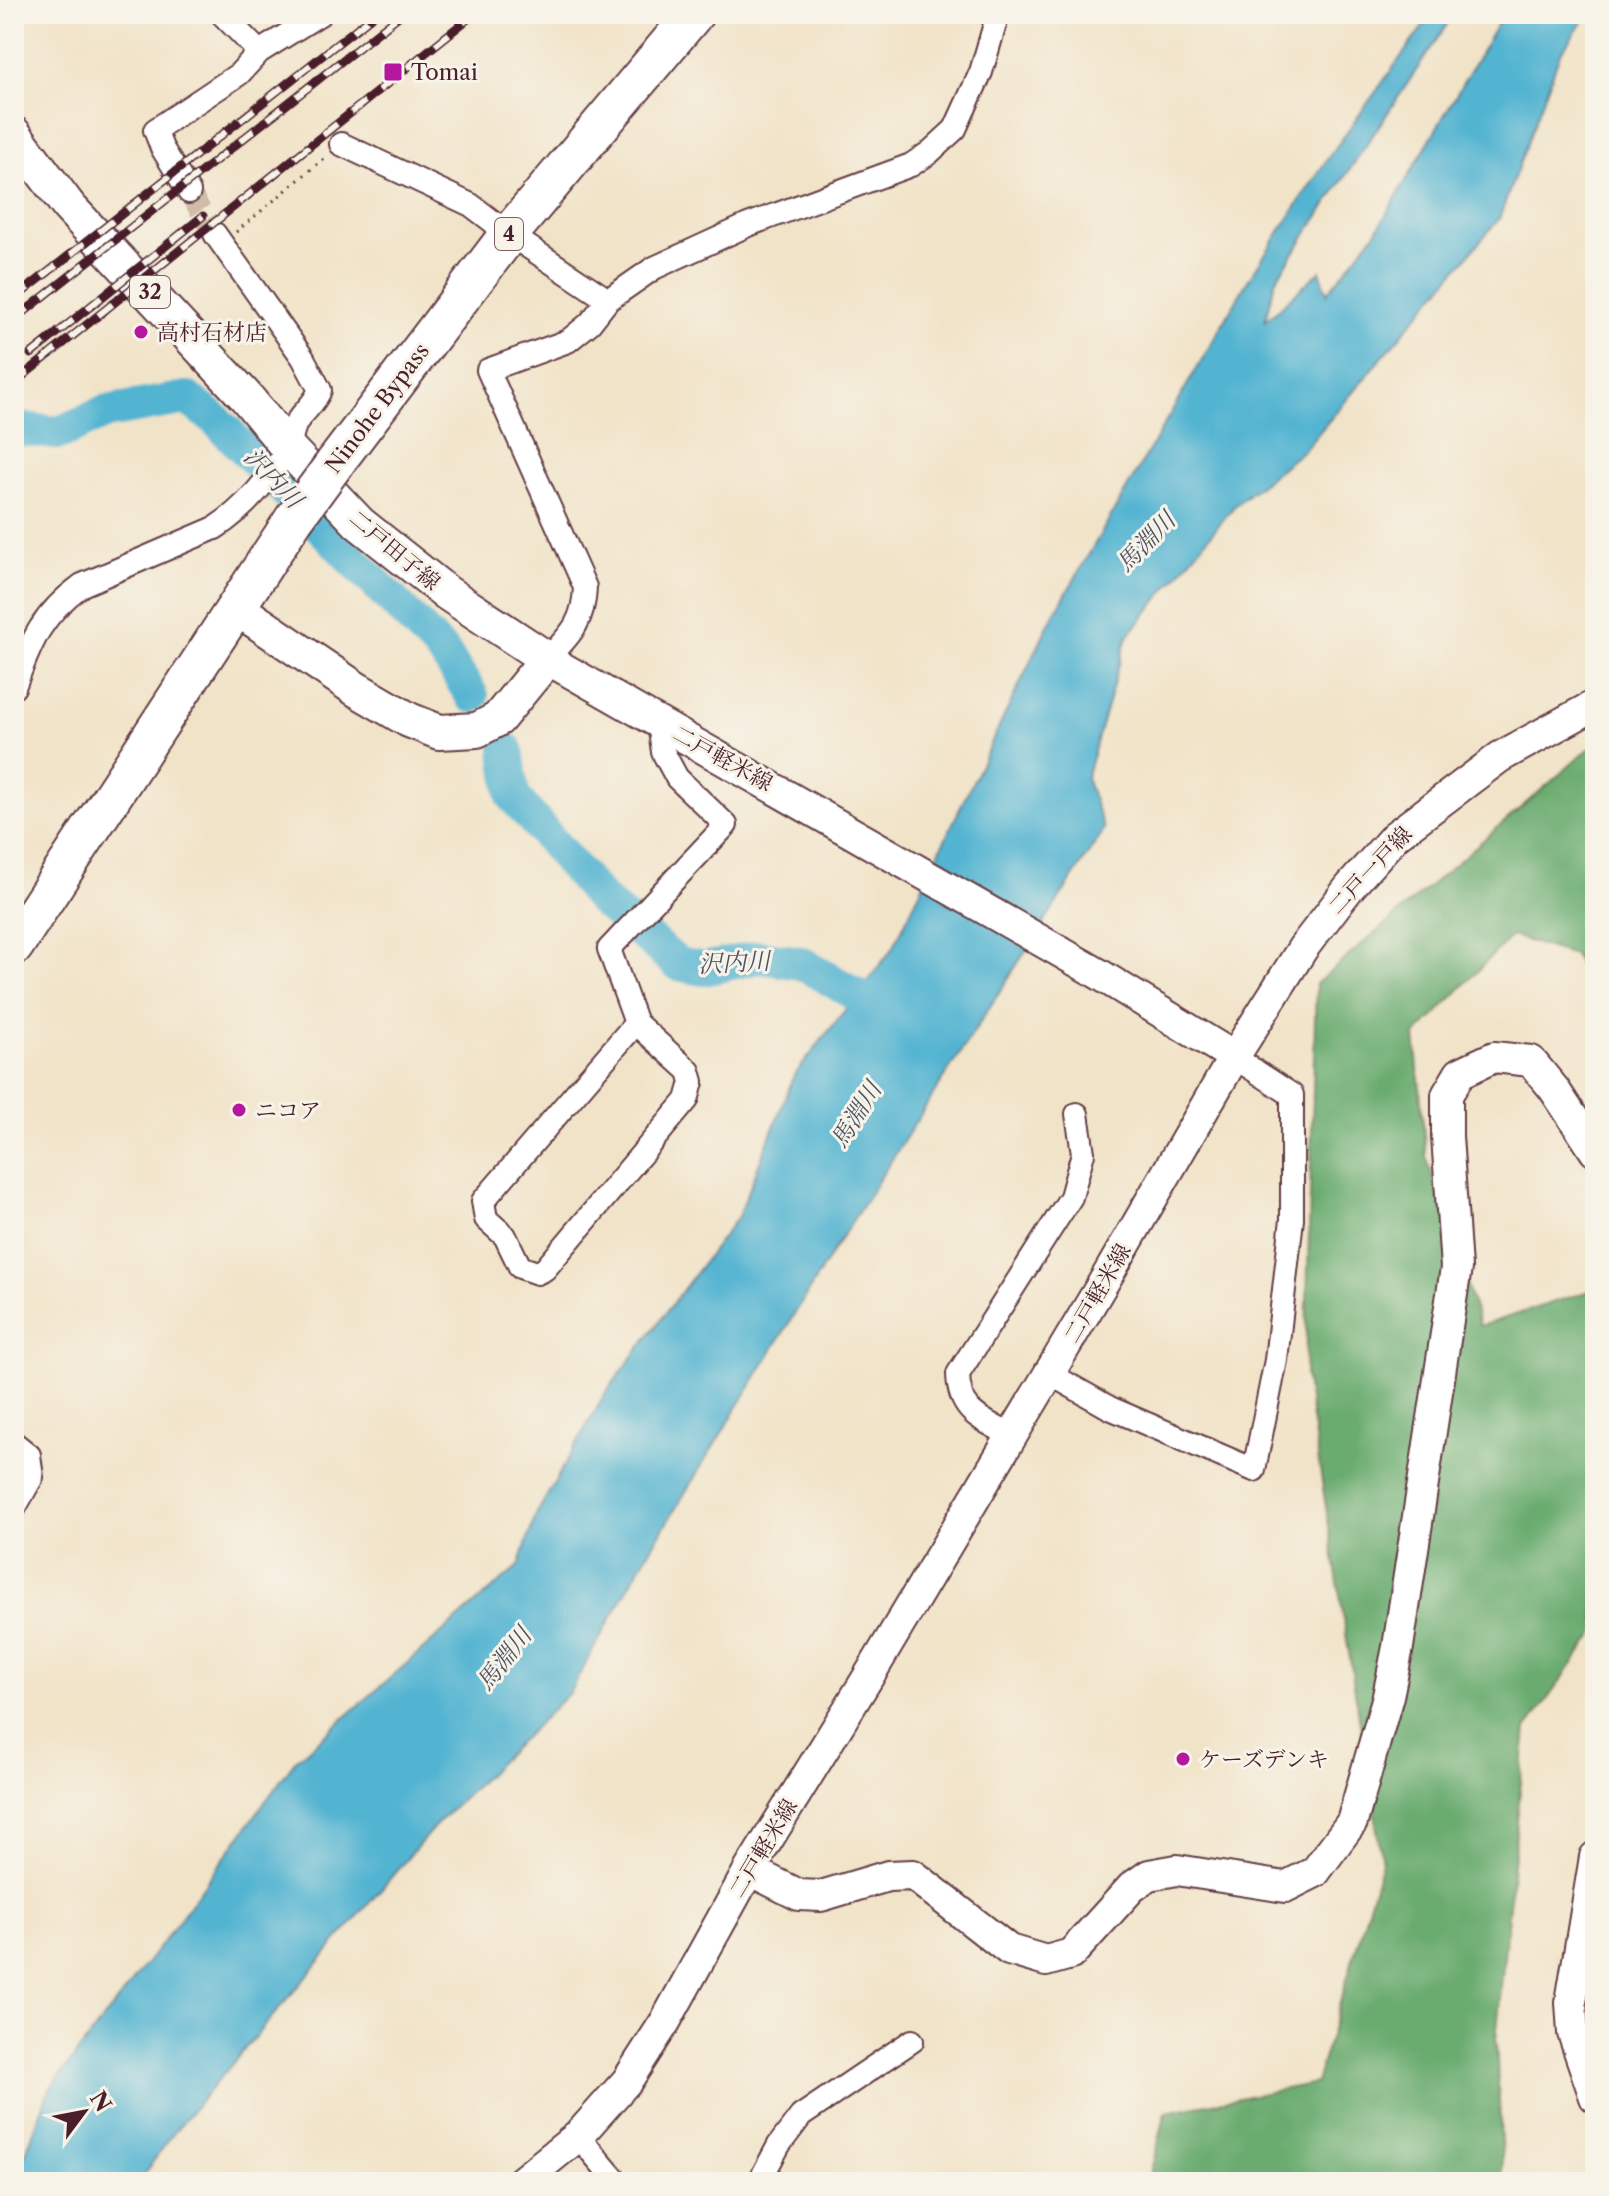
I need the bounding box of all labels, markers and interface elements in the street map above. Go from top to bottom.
place label: Tomai [411,59,478,86]
marker: Tomai [382,61,404,83]
road number: 4 [495,218,523,250]
road number: 32 [130,276,170,308]
place label: 高村石材店 [157,319,267,346]
marker: 高村石材店 [132,323,150,341]
street label: Ninohe Bypass [320,338,435,479]
water label: 沢内川 [238,442,311,516]
water label: 馬淵川 [1110,504,1183,578]
street label: 二戸田子線 [344,505,445,596]
street label: 二戸軽米線 [668,720,777,797]
street label: 二戸一戸線 [1323,821,1418,920]
water label: 沢内川 [697,946,774,979]
water label: 馬淵川 [824,1074,889,1153]
place label: ニコア [255,1097,321,1124]
marker: ニコア [230,1101,248,1119]
street label: 二戸軽米線 [1058,1239,1137,1348]
water label: 馬淵川 [470,1619,539,1696]
place label: ケーズデンキ [1199,1746,1329,1773]
marker: ケーズデンキ [1174,1750,1192,1768]
street label: 二戸軽米線 [724,1794,803,1902]
north arrow [44,2072,124,2152]
text: N [84,2086,117,2117]

